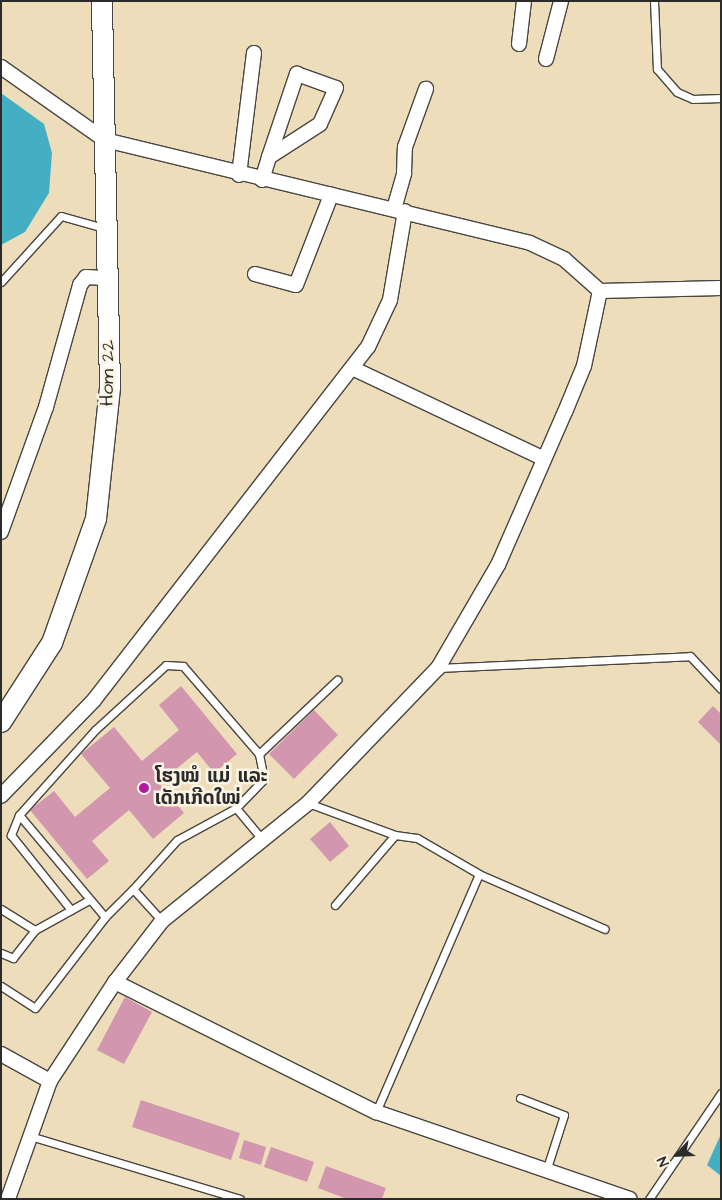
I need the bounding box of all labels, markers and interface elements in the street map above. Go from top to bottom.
street label: Hom 22 [96,340,120,406]
place label: ໂຮງໝໍ ແມ່ ແລະ ເດັກເກີດໃໝ່ [155,766,268,810]
marker: ໂຮງໝໍ ແມ່ ແລະ ເດັກເກີດໃໝ່ [137,781,151,795]
north arrow [652,1130,702,1180]
text: N [652,1153,674,1170]

